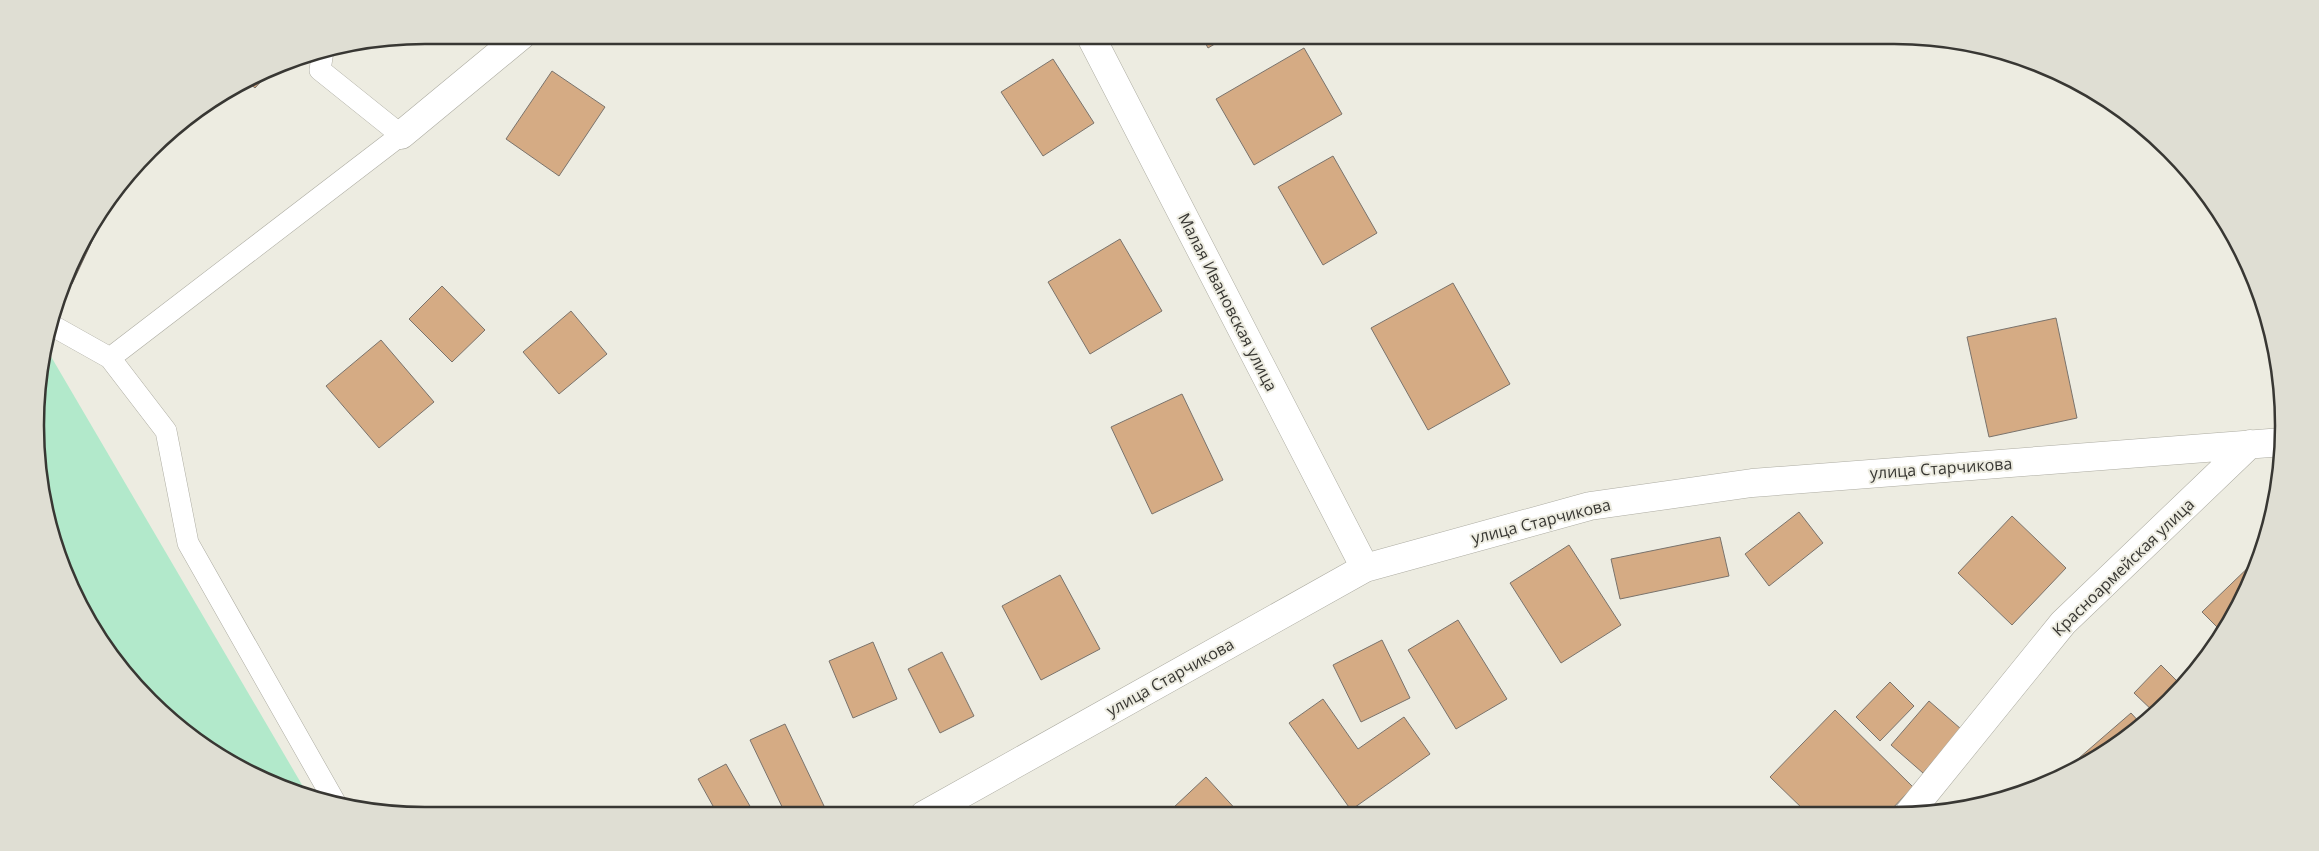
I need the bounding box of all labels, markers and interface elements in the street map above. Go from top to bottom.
street label: Малая Ивановская улица [1173,209,1283,395]
street label: улица Старчикова [1869,452,2013,484]
street label: улица Старчикова [1469,493,1613,549]
street label: Красноармейская улица [2047,493,2199,641]
street label: улица Старчикова [1102,633,1238,721]

